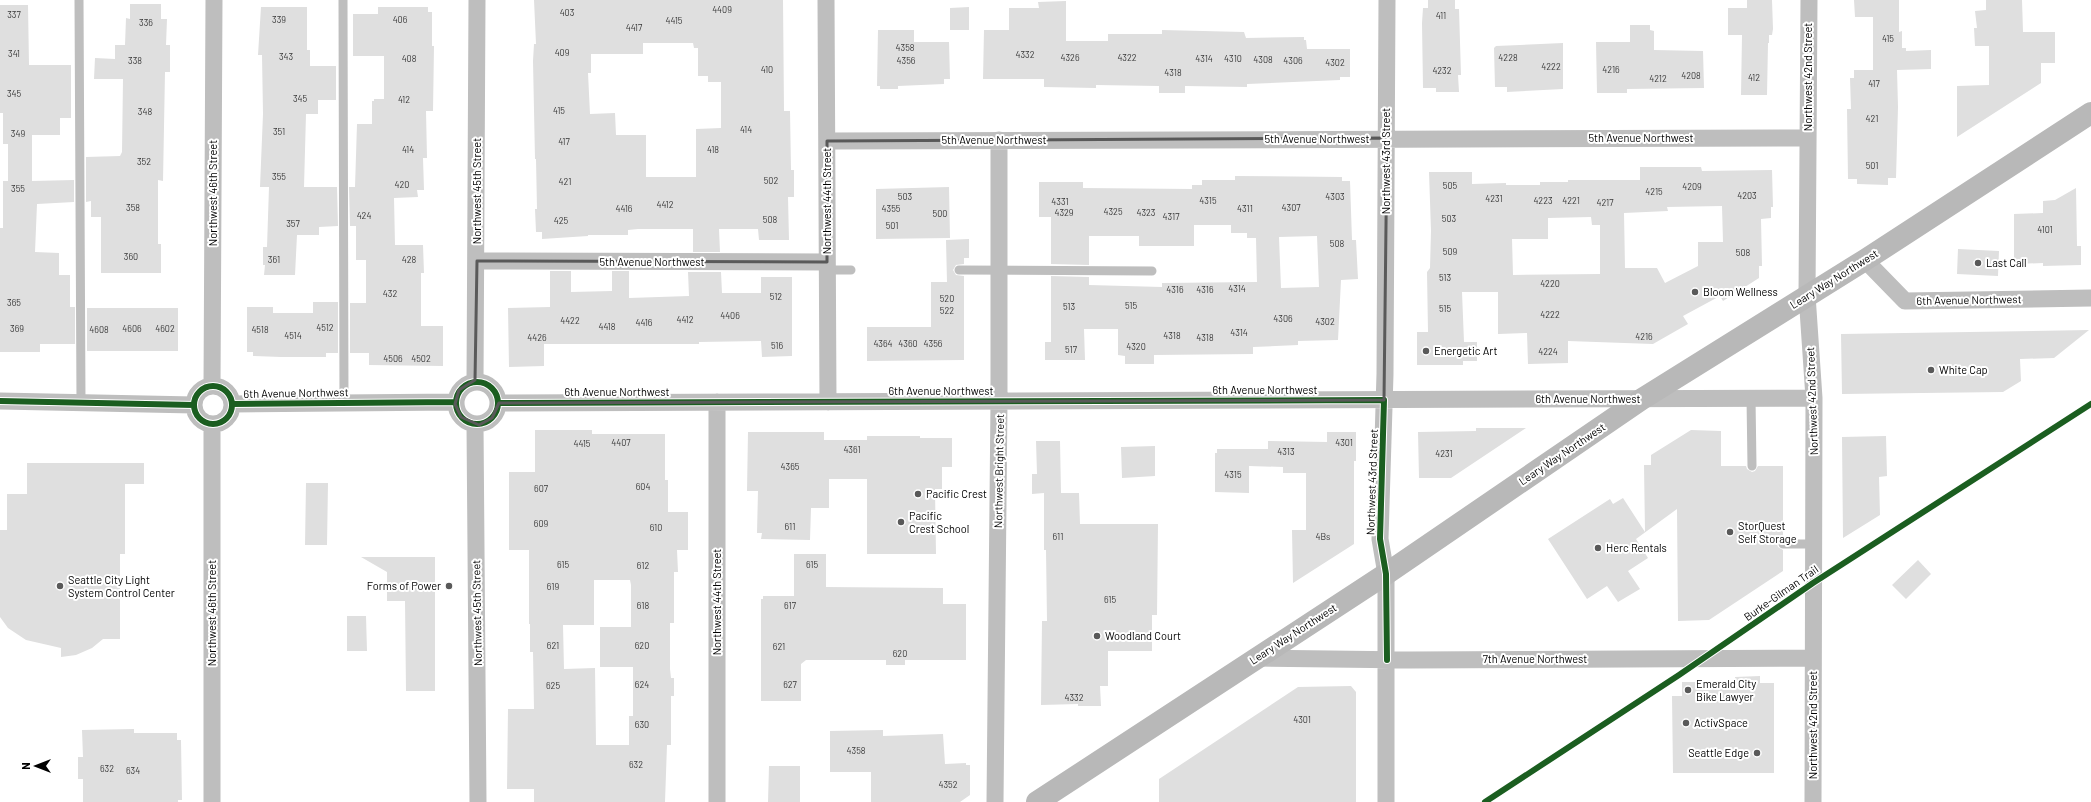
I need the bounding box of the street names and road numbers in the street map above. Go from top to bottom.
street label: Northwest 42nd Street [1801,23,1814,131]
street label: Northwest 43rd Street [1379,108,1392,214]
street label: 5th Avenue Northwest [1588,131,1694,144]
street label: 5th Avenue Northwest [1264,132,1370,145]
street label: 5th Avenue Northwest [941,133,1047,146]
street label: Northwest 45th Street [470,138,483,244]
street label: Northwest 46th Street [206,140,219,246]
street label: Northwest 44th Street [820,148,833,254]
street label: Leary Way Northwest [1787,246,1880,311]
street label: 5th Avenue Northwest [599,255,705,268]
street label: 6th Avenue Northwest [1916,292,2022,307]
street label: Northwest 42nd Street [1803,347,1820,455]
street label: 6th Avenue Northwest [1212,383,1318,396]
street label: 6th Avenue Northwest [888,384,994,397]
street label: 6th Avenue Northwest [243,385,349,400]
street label: 6th Avenue Northwest [564,385,670,398]
street label: 6th Avenue Northwest [1535,392,1641,405]
street label: Northwest Bright Street [991,414,1006,528]
street label: Leary Way Northwest [1516,420,1607,487]
street label: Northwest 43rd Street [1363,429,1380,535]
street label: Northwest 44th Street [710,549,723,655]
street label: Northwest 46th Street [205,560,218,666]
street label: Northwest 45th Street [469,560,484,666]
street label: Burke-Gilman Trail [1741,562,1820,623]
street label: Leary Way Northwest [1247,601,1339,667]
street label: 7th Avenue Northwest [1483,652,1587,665]
street label: Northwest 42nd Street [1806,671,1819,779]

